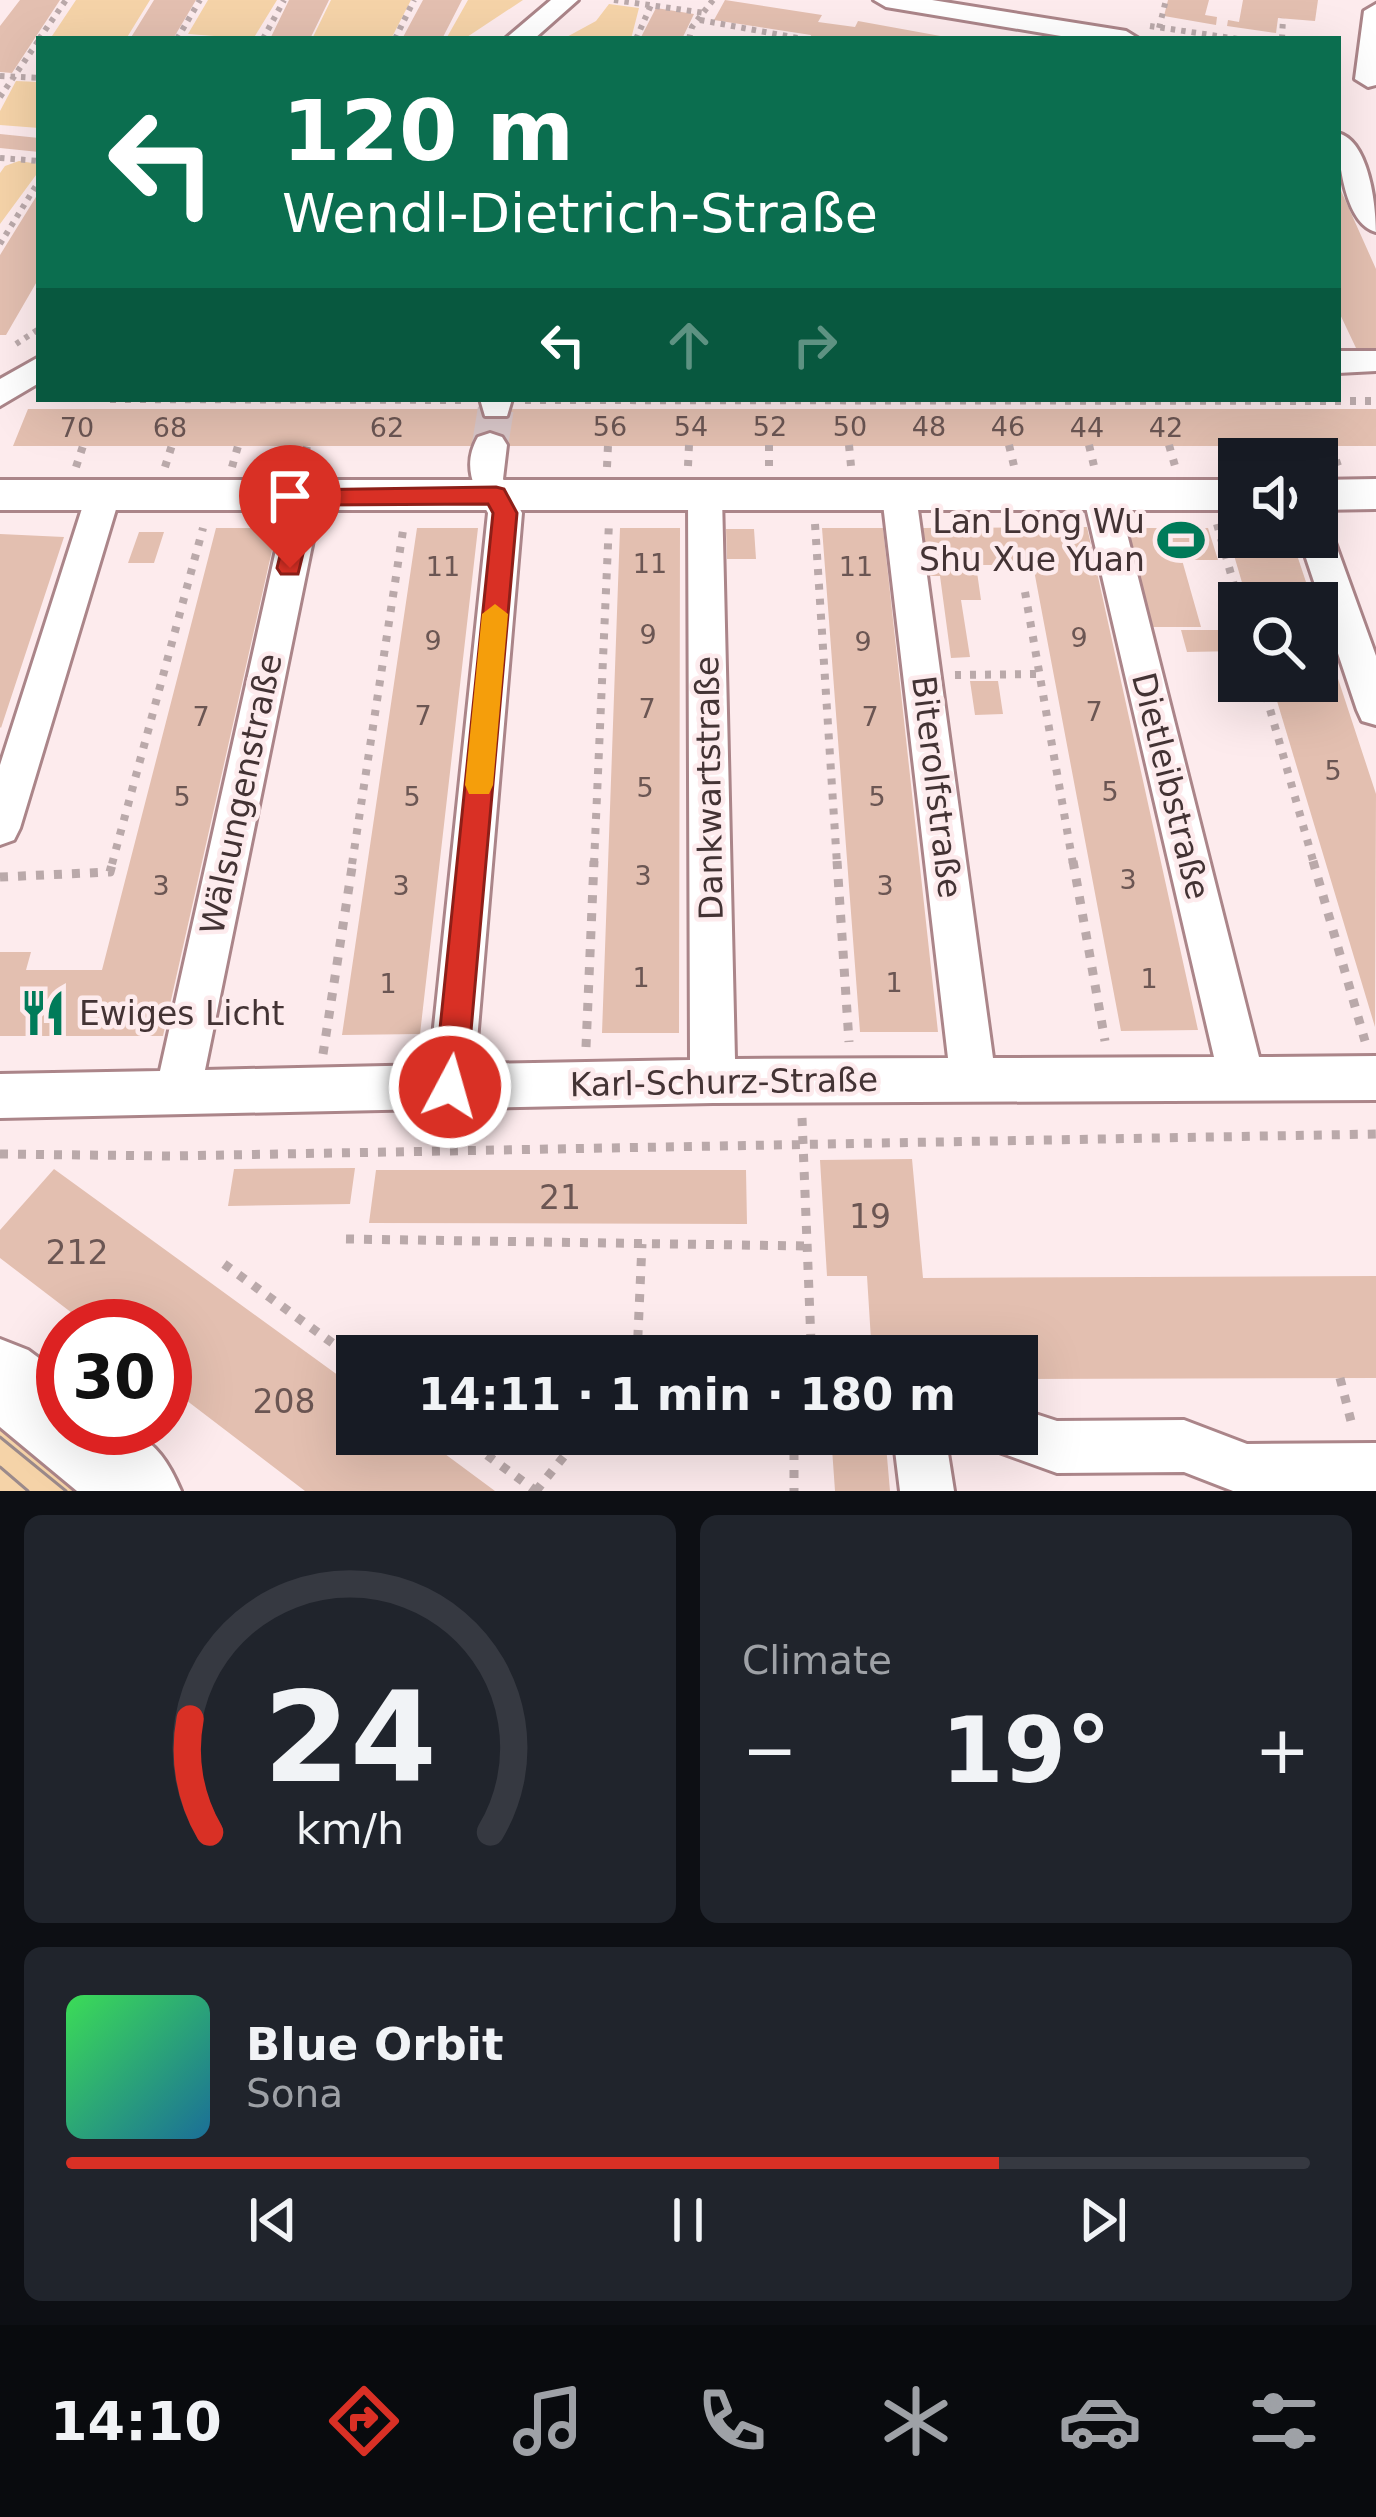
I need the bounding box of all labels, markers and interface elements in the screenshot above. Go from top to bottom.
text: 120 m [282,82,574,180]
icon: left [84,84,240,240]
text: Wendl-Dietrich-Straße [282,182,878,245]
icon: left [530,312,596,378]
icon: ahead [656,312,722,378]
icon: right [782,312,848,378]
house number: 56 [593,411,627,442]
house number: 54 [674,411,708,442]
house number: 52 [753,411,787,442]
house number: 50 [833,411,867,442]
house number: 48 [912,411,946,442]
house number: 46 [991,411,1025,442]
house number: 70 [60,412,94,443]
house number: 68 [153,412,187,443]
house number: 62 [370,412,404,443]
house number: 44 [1070,412,1104,443]
house number: 42 [1149,412,1183,443]
map controls [1218,438,1338,702]
button: sound [1218,438,1338,558]
pin [239,445,341,568]
icon: arrive [257,463,323,529]
place label: Lan Long Wu Shu Xue Yuan [919,502,1145,579]
sports icon: Lan Long Wu Shu Xue Yuan [1156,515,1206,565]
house number: 11 [633,548,667,579]
house number: 11 [426,551,460,582]
house number: 11 [839,551,873,582]
button: search [1218,582,1338,702]
house number: 9 [639,619,657,650]
house number: 9 [1070,622,1088,653]
house number: 9 [424,625,442,656]
house number: 9 [854,626,872,657]
street label: Wälsungenstraße [192,650,290,938]
street label: Dankwartstraße [687,655,731,921]
street label: Dietleibstraße [1124,669,1218,903]
street label: Biterolfstraße [904,674,970,900]
house number: 7 [638,693,656,724]
house number: 7 [1085,696,1103,727]
house number: 7 [414,700,432,731]
house number: 7 [192,701,210,732]
house number: 7 [861,701,879,732]
house number: 5 [1324,755,1342,786]
house number: 5 [636,772,654,803]
house number: 5 [1101,776,1119,807]
house number: 5 [173,781,191,812]
house number: 5 [403,781,421,812]
house number: 5 [868,781,886,812]
house number: 3 [634,860,652,891]
house number: 3 [1119,864,1137,895]
house number: 3 [152,870,170,901]
house number: 3 [392,870,410,901]
house number: 3 [876,870,894,901]
house number: 1 [632,962,650,993]
house number: 1 [1140,963,1158,994]
house number: 1 [885,967,903,998]
house number: 1 [379,968,397,999]
restaurant icon: Ewiges Licht [18,988,68,1038]
place label: Ewiges Licht [79,994,285,1033]
position arrow [387,1024,513,1150]
street label: Karl-Schurz-Straße [569,1060,879,1104]
house number: 21 [539,1178,581,1217]
house number: 19 [849,1197,891,1236]
house number: 212 [46,1233,109,1272]
speed limit sign: 30 [36,1299,192,1455]
text: 14:11 · 1 min · 180 m [418,1368,956,1421]
house number: 208 [253,1382,316,1421]
text: Climate [742,1638,892,1683]
text: 24 [263,1665,437,1810]
text: 19° [941,1698,1111,1803]
text: − [742,1712,797,1789]
text: + [1255,1712,1310,1789]
text: km/h [296,1804,404,1854]
text: Blue Orbit [246,2018,504,2071]
text: Sona [246,2071,343,2116]
icon: previous [240,2187,306,2253]
icon: pause [655,2187,721,2253]
icon: next [1070,2187,1136,2253]
icon: directions [322,2379,406,2463]
icon: music [506,2379,590,2463]
icon: phone [690,2379,774,2463]
icon: climate [874,2379,958,2463]
icon: car [1058,2379,1142,2463]
icon: filters [1242,2379,1326,2463]
text: 14:10 [50,2390,222,2453]

